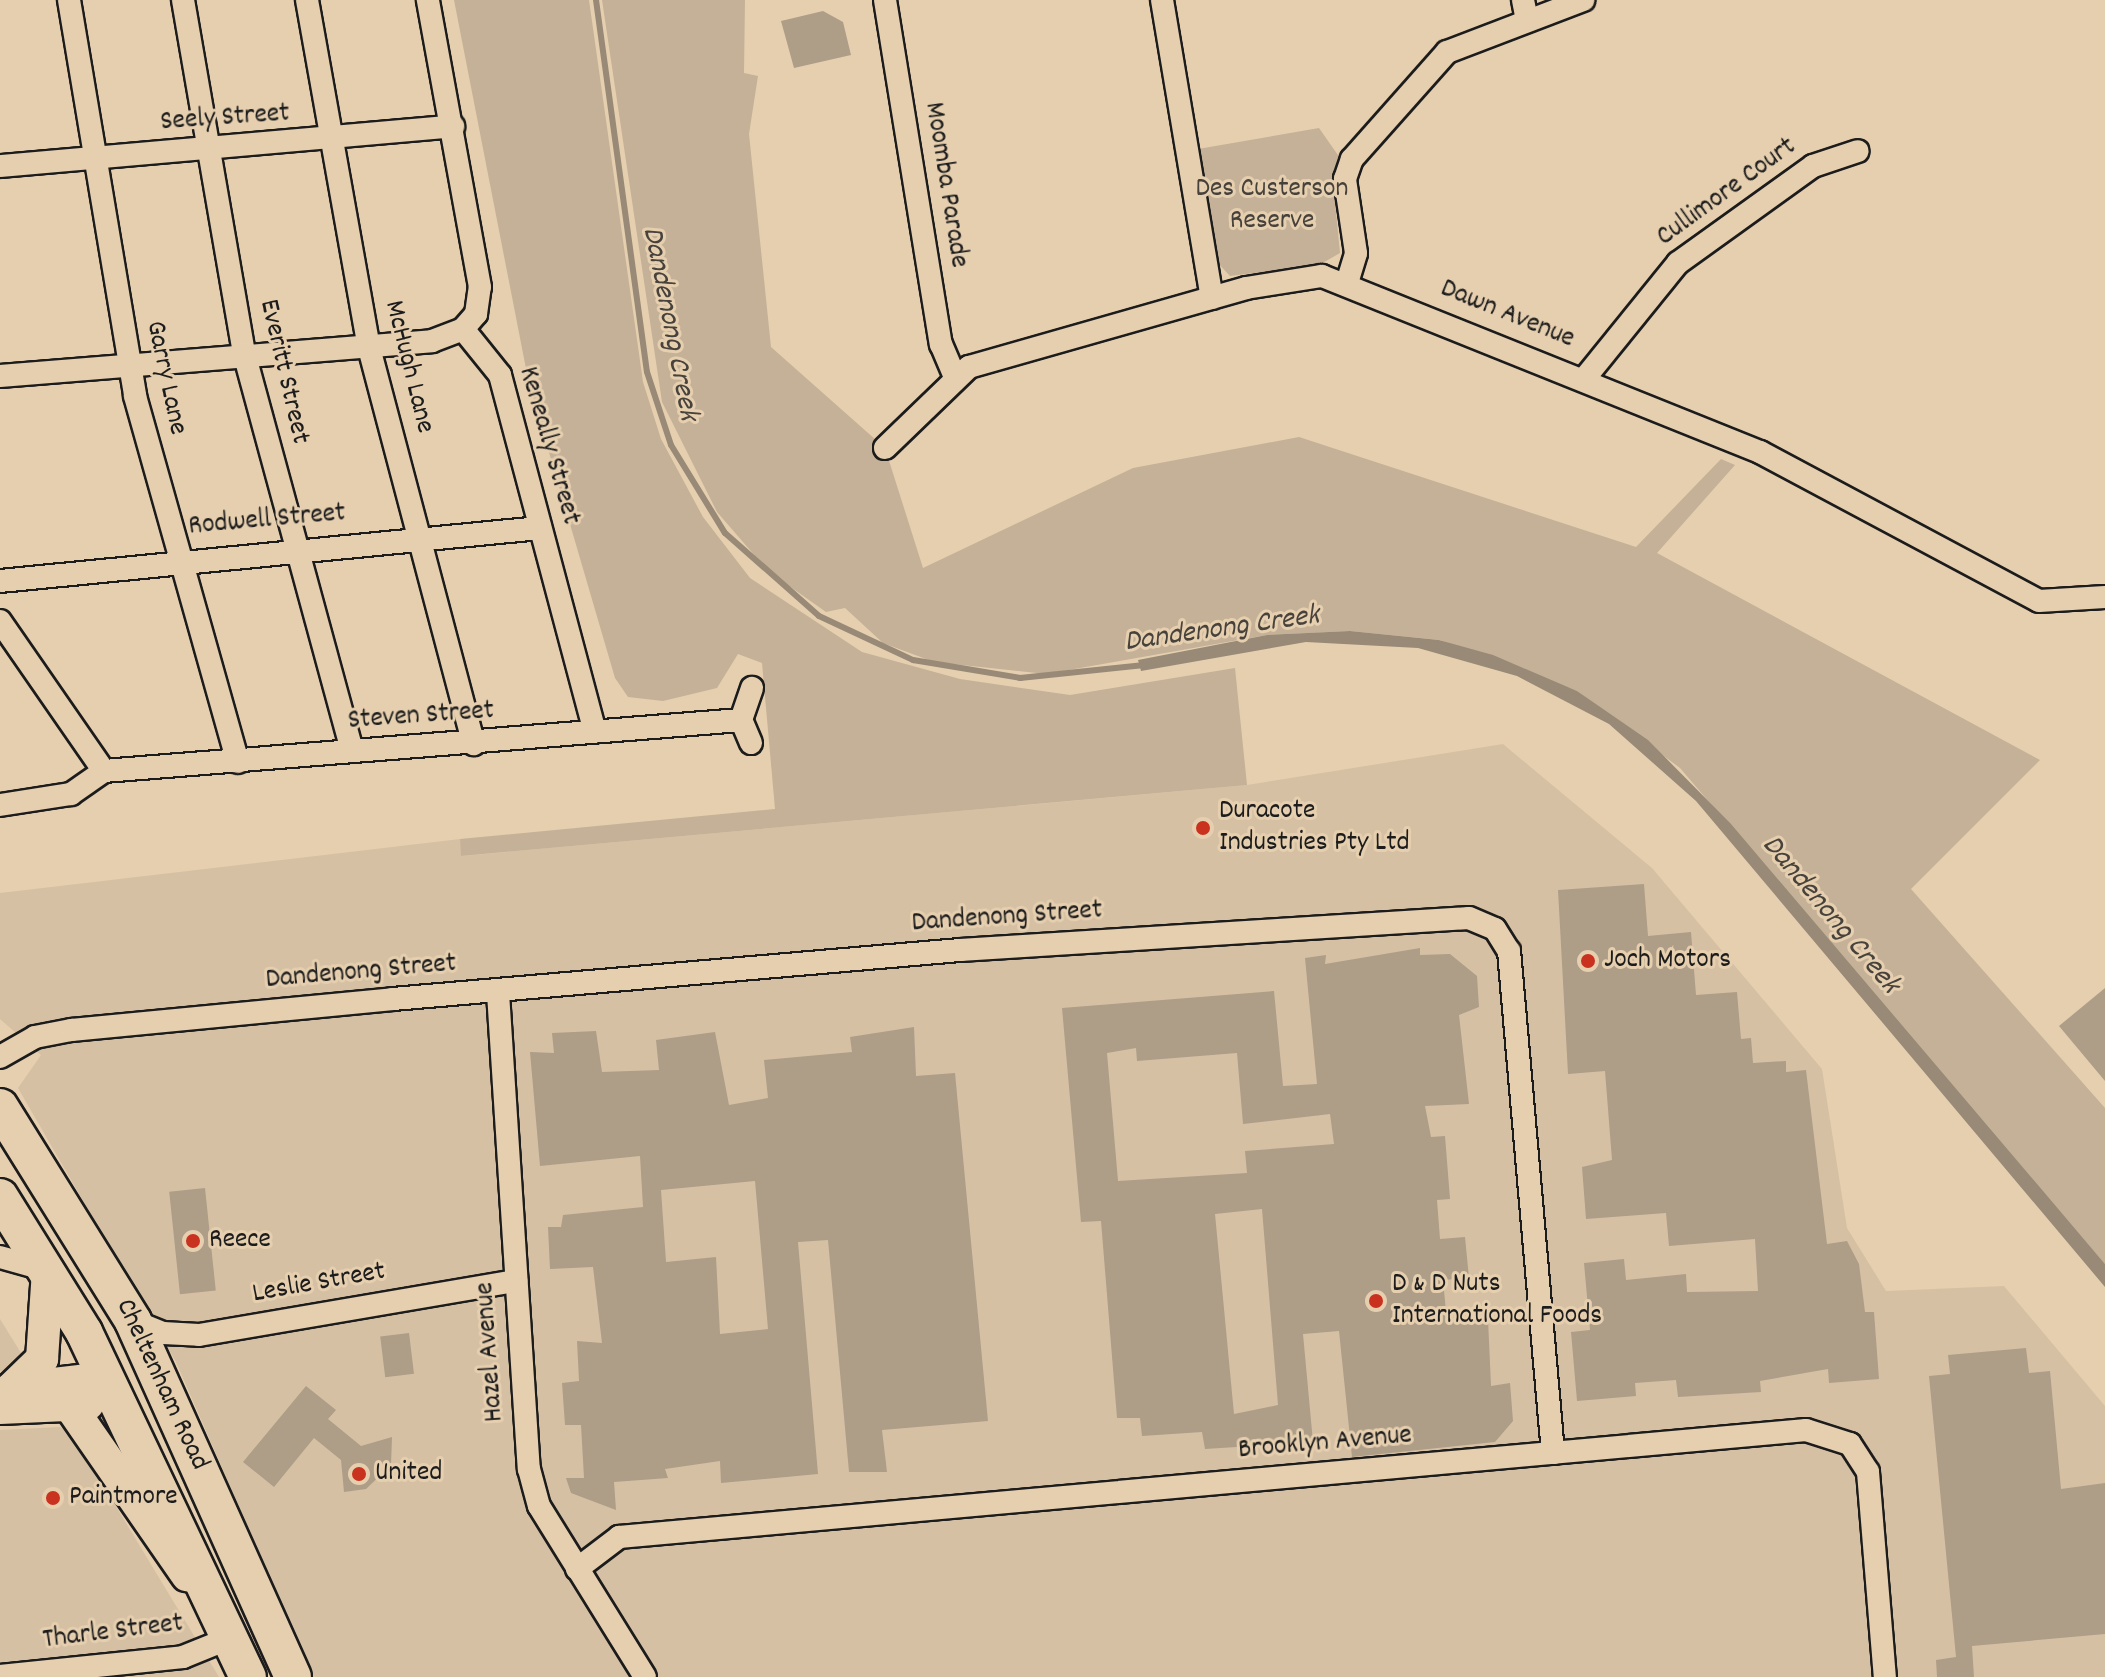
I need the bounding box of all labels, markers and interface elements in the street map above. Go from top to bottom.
street label: Seely Street [159,98,291,140]
street label: Moomba Parade [915,100,975,270]
street label: Cullimore Court [1651,131,1803,255]
park label: Des Custerson Reserve [1196,173,1348,239]
water label: Dandenong Creek [632,224,704,424]
street label: Dawn Avenue [1435,273,1579,357]
street label: Everitt Street [250,296,316,448]
street label: McHugh Lane [375,297,441,437]
street label: Garry Lane [137,318,193,438]
street label: Keneally Street [509,363,587,529]
street label: Rodwell Street [187,497,347,545]
water label: Dandenong Creek [1122,600,1322,662]
street label: Steven Street [347,695,495,739]
place label: Duracote Industries Pty Ltd [1219,795,1410,861]
marker: Duracote Industries Pty Ltd [1194,819,1212,837]
water label: Dandenong Creek [1752,829,1906,1003]
street label: Dandenong Street [911,895,1103,941]
place label: Joch Motors [1604,944,1731,978]
street label: Dandenong Street [264,948,458,998]
marker: Joch Motors [1579,952,1597,970]
place label: Reece [209,1224,271,1258]
marker: Reece [184,1232,202,1250]
street label: Leslie Street [250,1256,388,1312]
place label: D & D Nuts International Foods [1392,1268,1602,1334]
street label: Hazel Avenue [469,1281,513,1423]
marker: D & D Nuts International Foods [1367,1292,1385,1310]
street label: Cheltenham Road [107,1294,215,1476]
street label: Brooklyn Avenue [1237,1420,1413,1468]
place label: United [375,1457,442,1491]
marker: United [350,1465,368,1483]
place label: Paintmore [69,1481,178,1515]
marker: Paintmore [44,1489,62,1507]
street label: Tharle Street [41,1608,185,1658]

